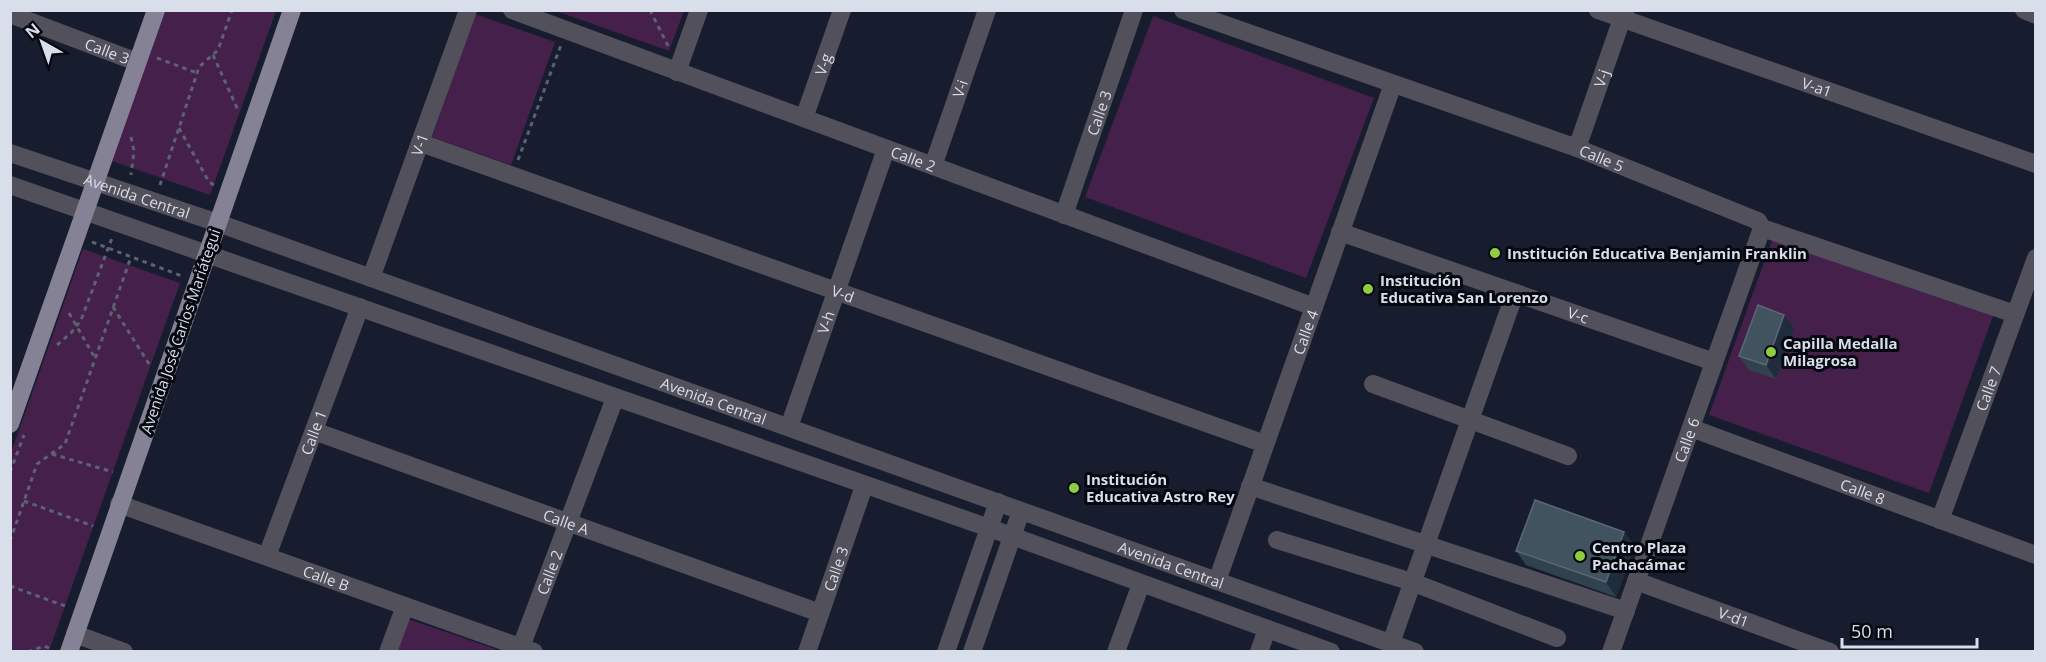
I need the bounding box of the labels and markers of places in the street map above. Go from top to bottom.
place label: Institución Educativa Benjamin Franklin [1507,243,1807,263]
marker: Institución Educativa Benjamin Franklin [1488,246,1502,260]
place label: Institución Educativa San Lorenzo [1380,270,1548,307]
marker: Institución Educativa San Lorenzo [1361,282,1375,296]
place label: Capilla Medalla Milagrosa [1783,333,1898,370]
marker: Capilla Medalla Milagrosa [1764,345,1778,359]
place label: Institución Educativa Astro Rey [1086,469,1235,506]
marker: Institución Educativa Astro Rey [1067,481,1081,495]
place label: Centro Plaza Pachacámac [1592,537,1686,574]
marker: Centro Plaza Pachacámac [1573,549,1587,563]

